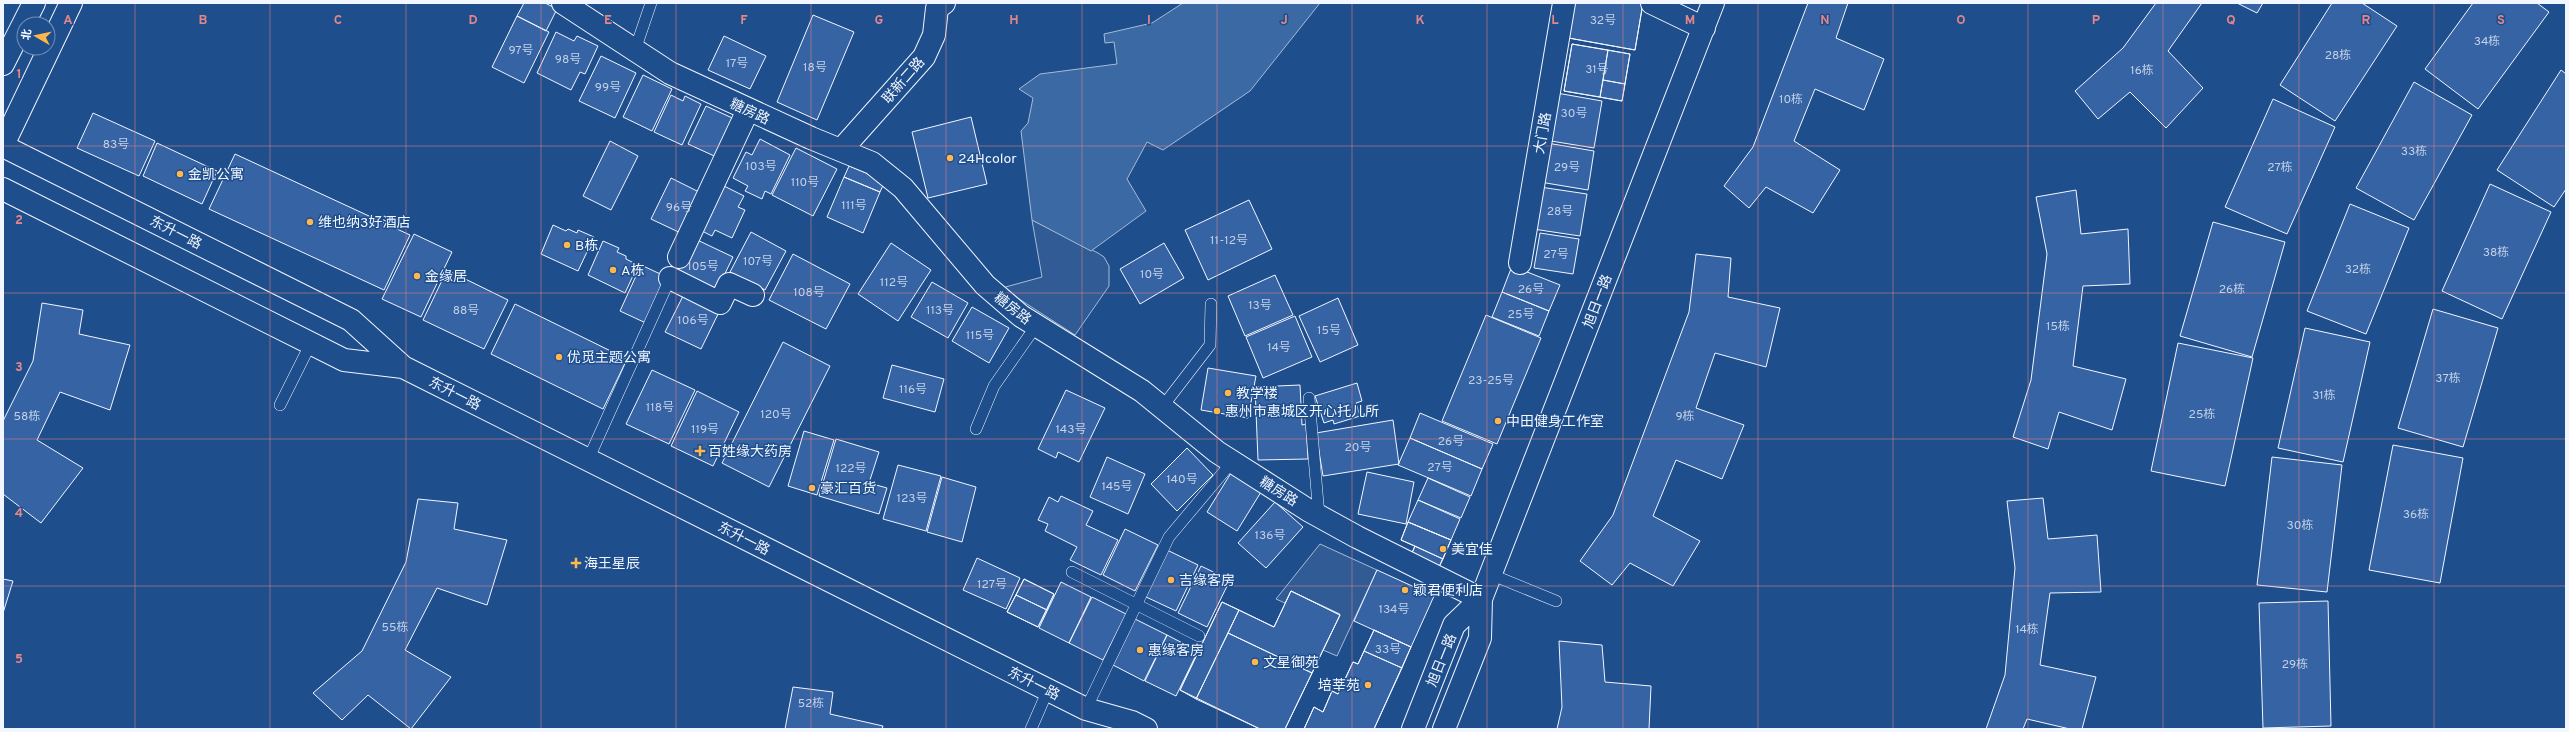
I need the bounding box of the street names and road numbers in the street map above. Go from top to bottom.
street label: 联新二路 [879,54,929,108]
street label: 糖房路 [727,95,772,129]
street label: 大门路 [1531,111,1555,155]
street label: 东升一路 [147,213,204,254]
street label: 旭日一路 [1580,272,1616,331]
street label: 糖房路 [990,289,1034,329]
street label: 东升一路 [426,374,483,415]
street label: 糖房路 [1256,473,1301,511]
street label: 东升一路 [715,519,772,560]
street label: 旭日一路 [1424,631,1461,690]
street label: 东升一路 [1005,664,1062,705]

